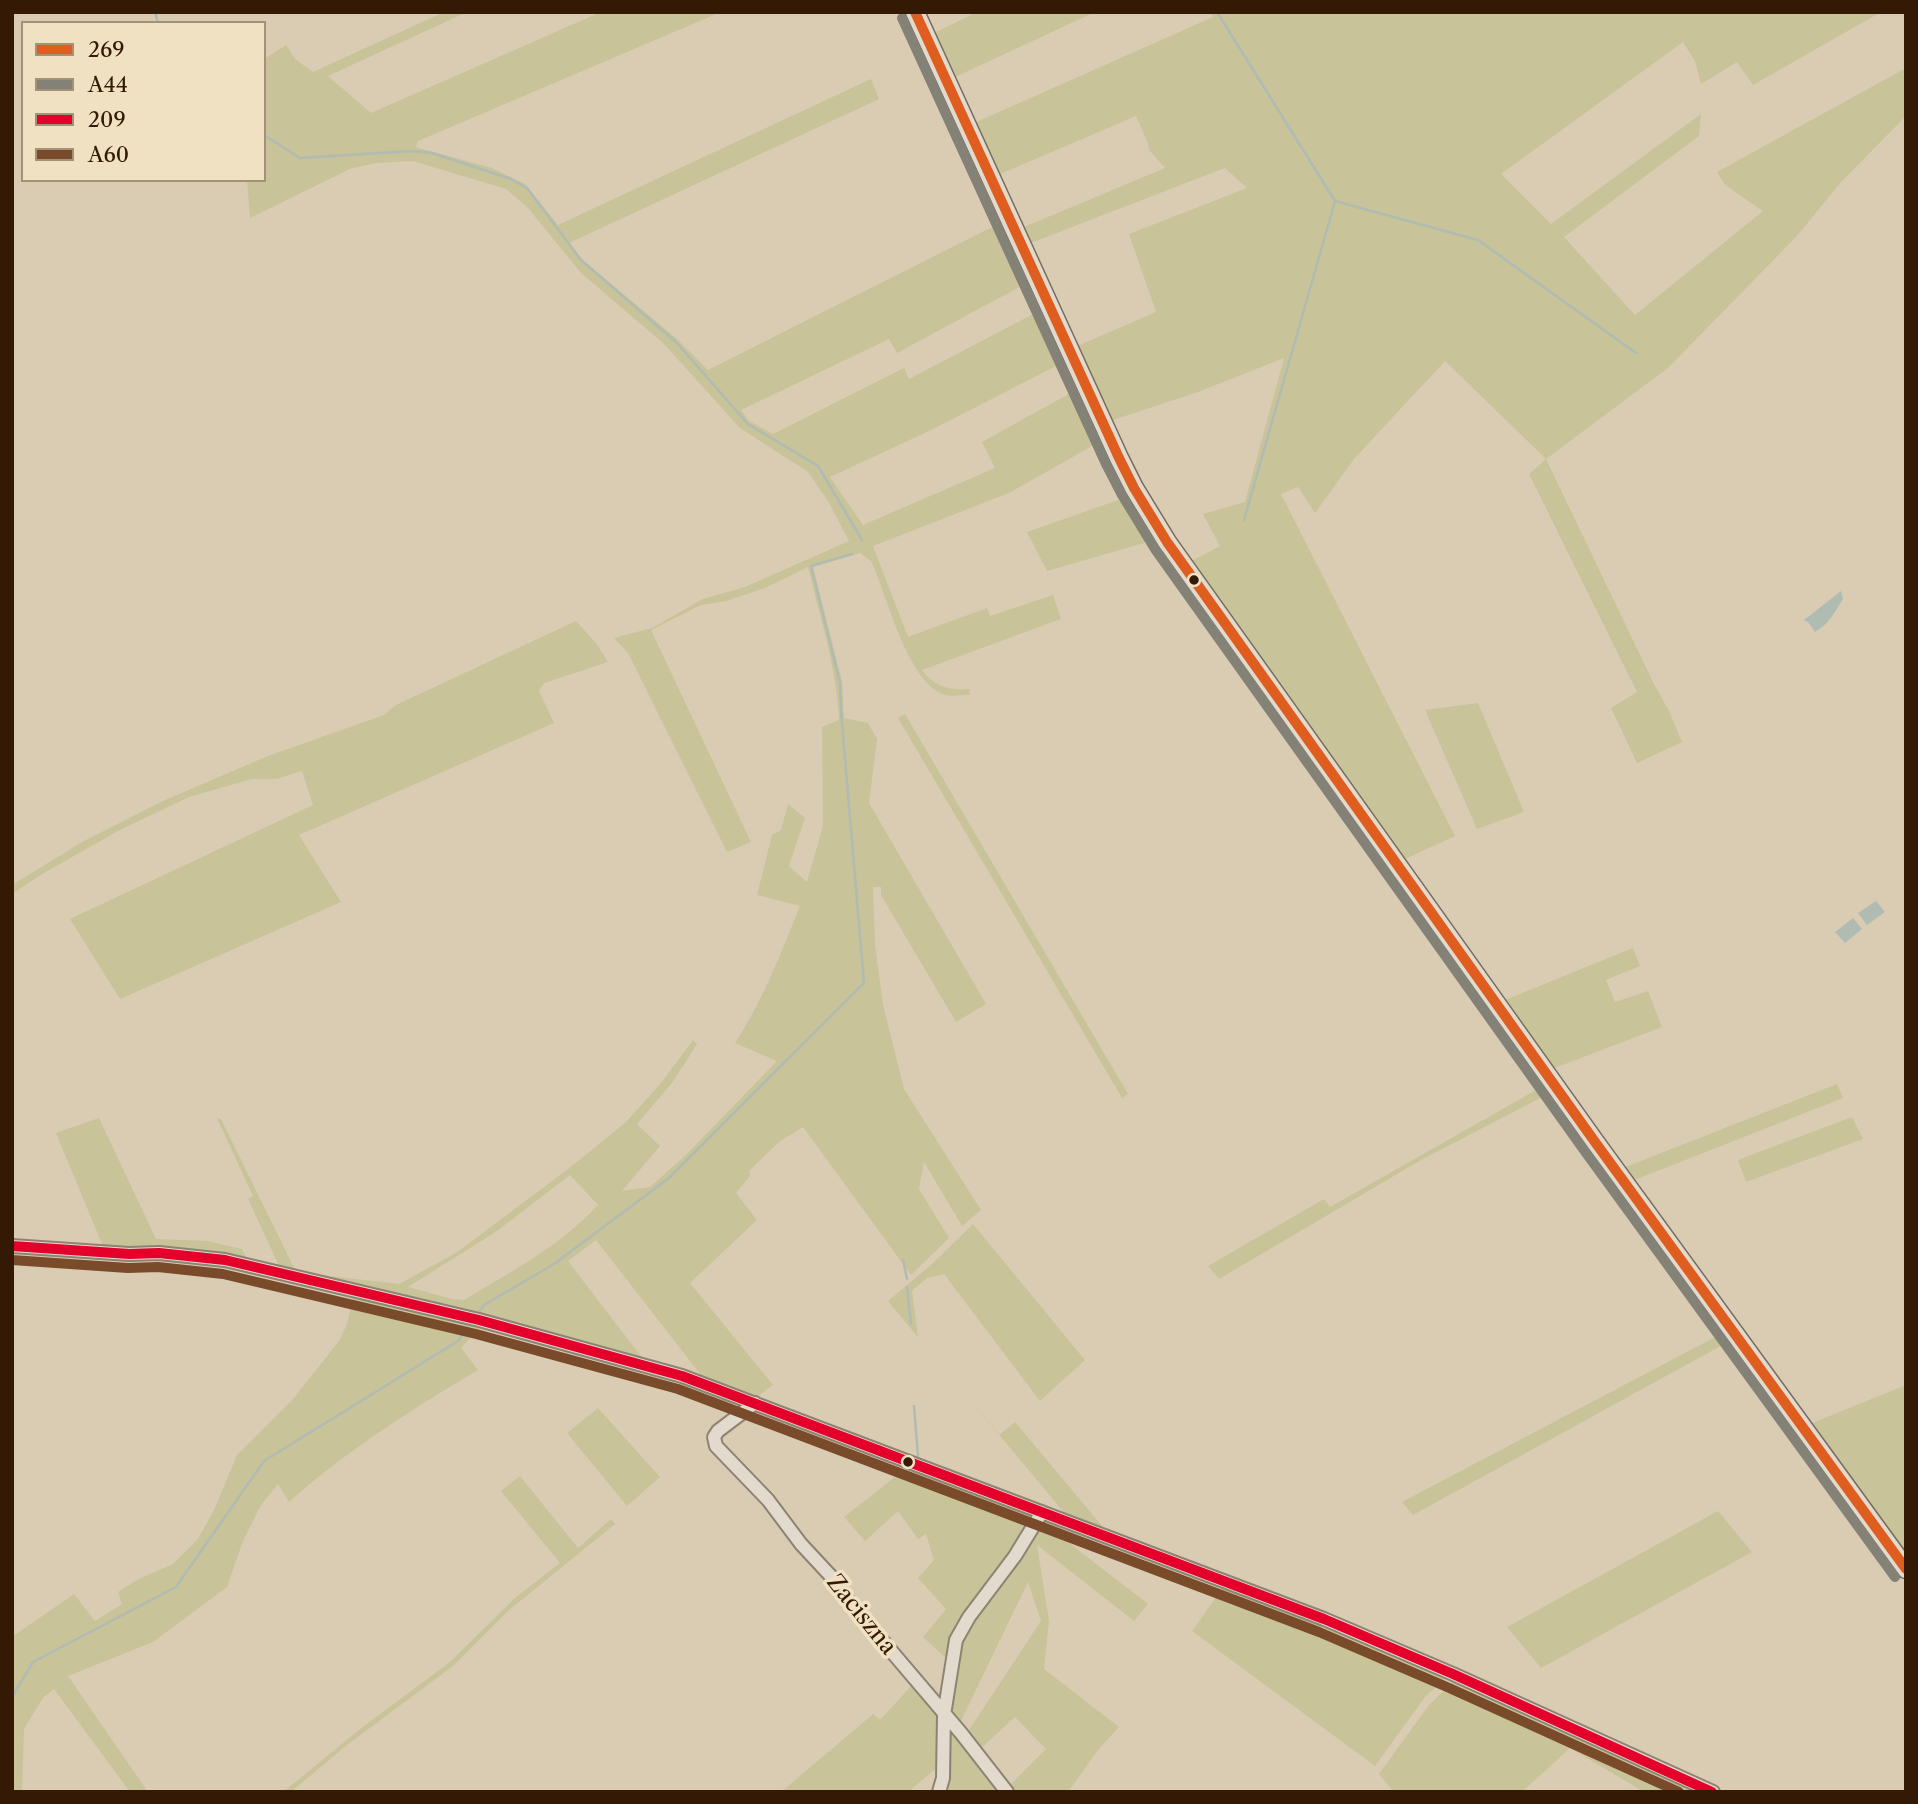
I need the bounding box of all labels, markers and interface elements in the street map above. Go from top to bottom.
legend [21,21,266,182]
text: 269 [88,37,125,62]
text: A44 [88,72,128,97]
text: 209 [88,107,126,132]
text: A60 [88,142,129,167]
unlabelled marker [1187,573,1201,587]
unlabelled marker [901,1455,915,1469]
street label: Zaciszna [820,1569,902,1661]

